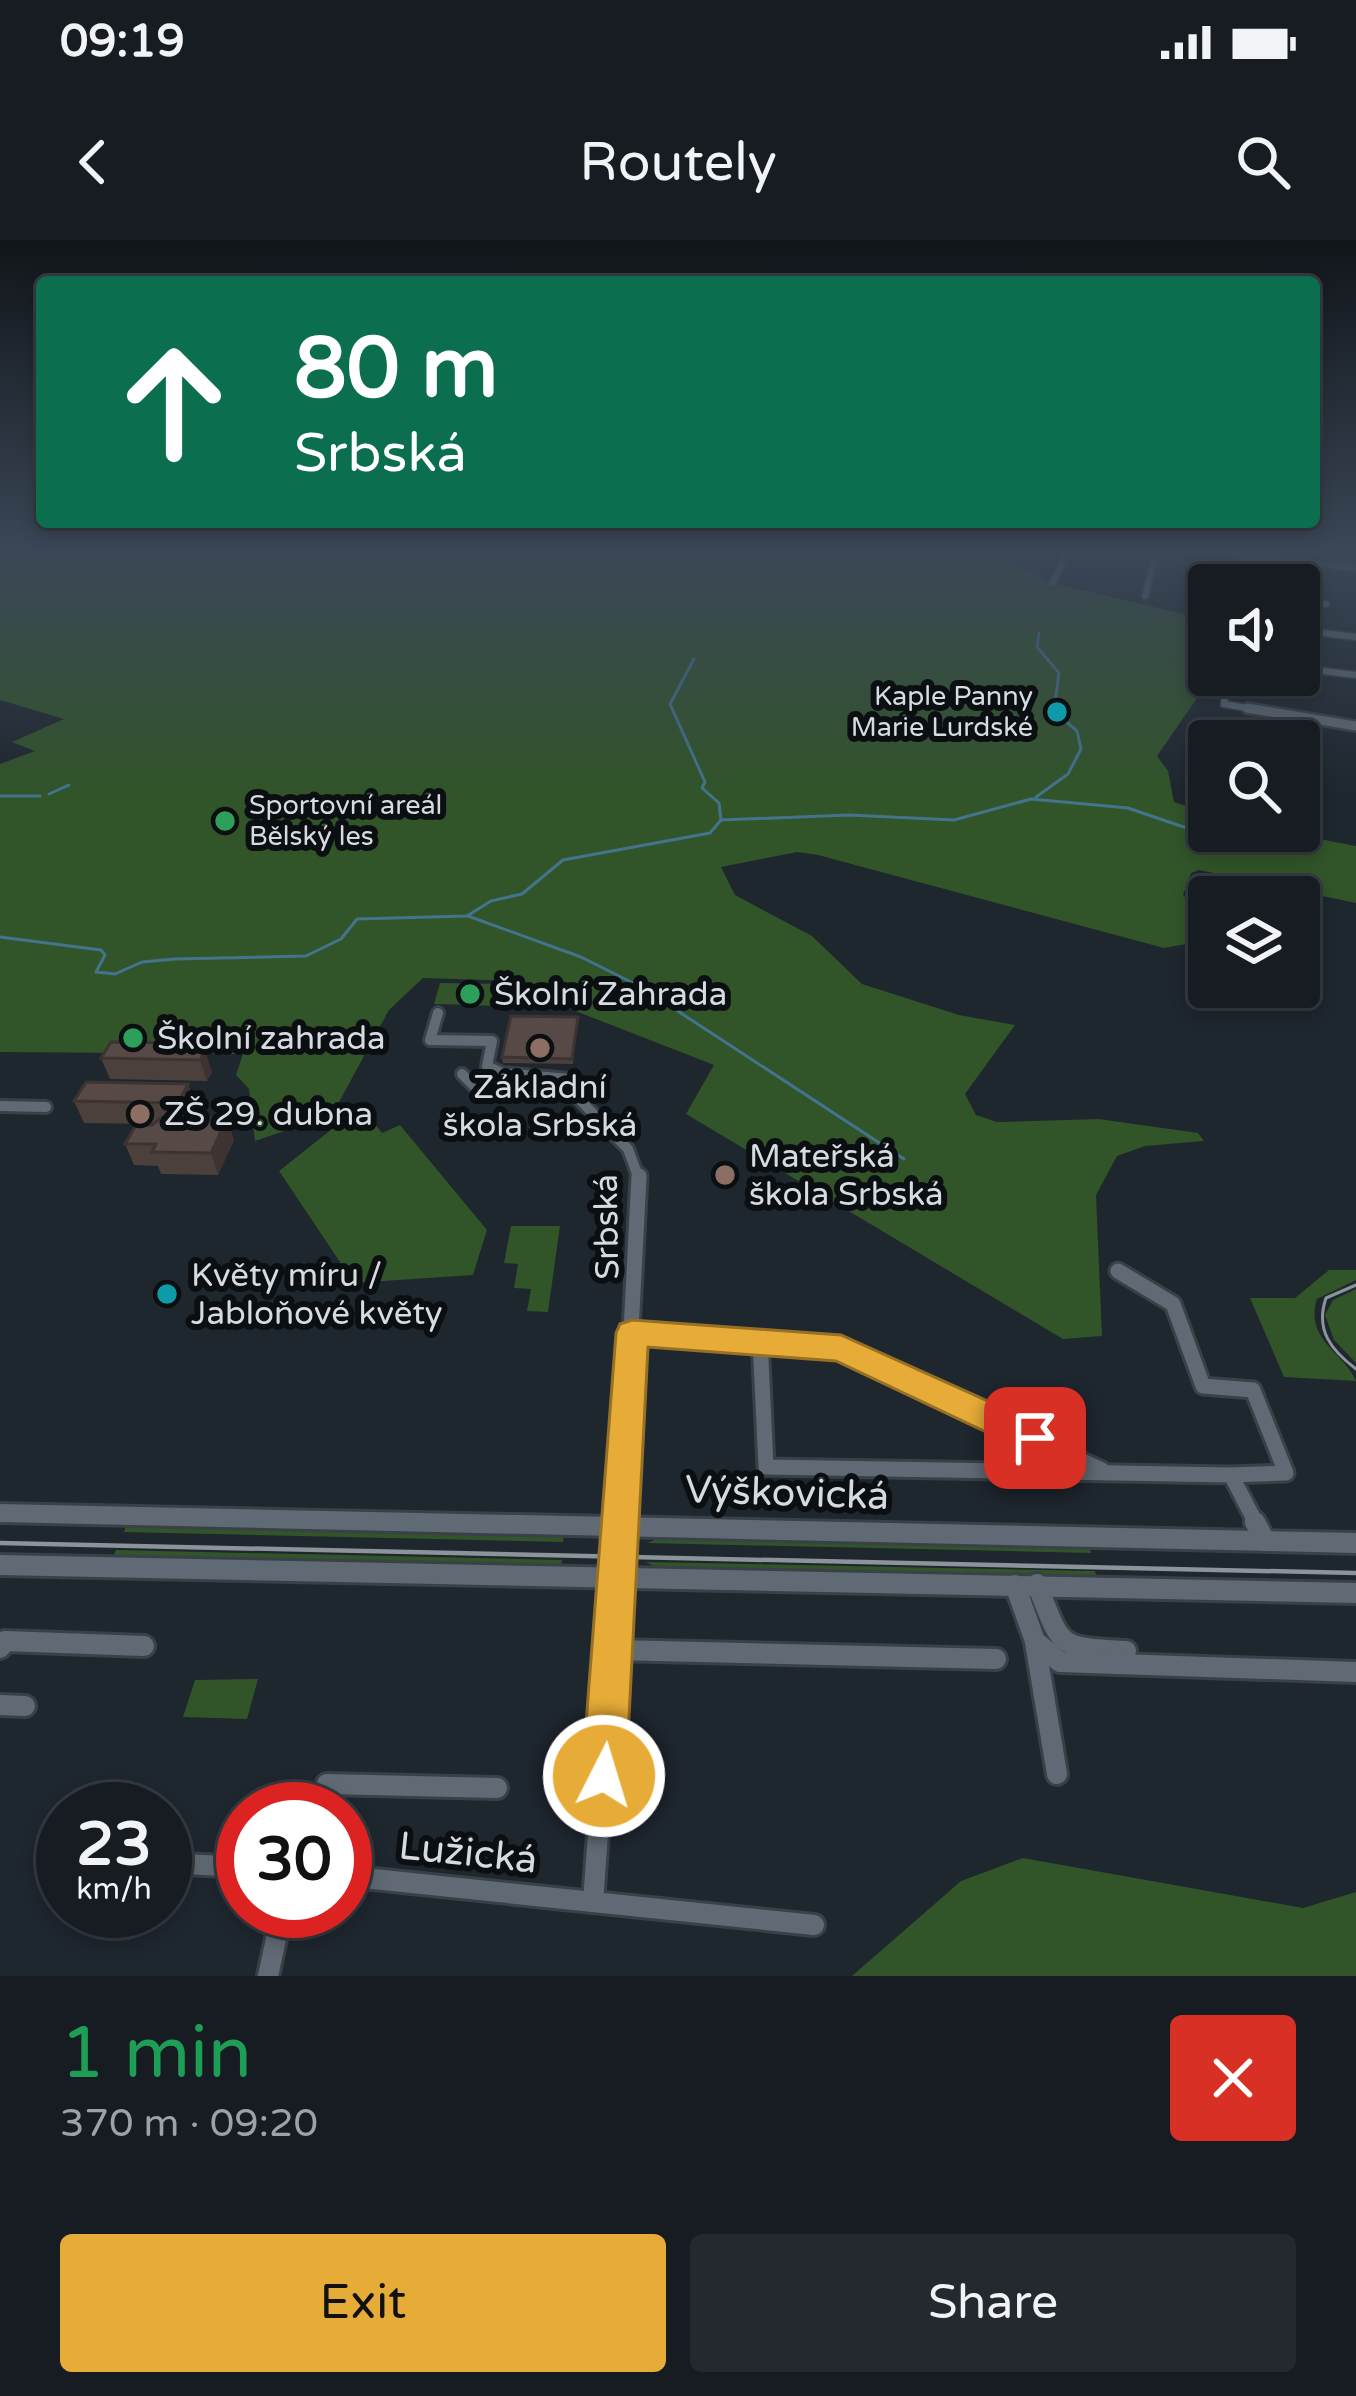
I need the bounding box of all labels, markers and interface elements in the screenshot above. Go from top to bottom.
text: 09:19 [60,15,185,69]
icon: back [60,129,126,195]
icon: search [1230,129,1296,195]
text: Routely [579,130,777,195]
text: 80 m [294,319,498,420]
icon: ahead [96,324,252,480]
text: Srbská [294,421,467,486]
map controls [1188,564,1320,1008]
button: sound [1188,564,1320,696]
place label: Kaple Panny Marie Lurdské [851,680,1033,744]
marker: Kaple Panny Marie Lurdské [1044,699,1070,725]
button: search [1188,720,1320,852]
place label: Sportovní areál Bělský les [249,789,442,853]
marker: Sportovní areál Bělský les [212,808,238,834]
button: layers [1188,876,1320,1008]
place label: Školní Zahrada [494,975,727,1014]
marker: Školní Zahrada [457,981,483,1007]
place label: Školní zahrada [157,1019,386,1058]
marker: Školní zahrada [120,1025,146,1051]
marker: Základní škola Srbská [527,1035,553,1061]
place label: Základní škola Srbská [443,1068,637,1145]
place label: ZŠ 29. dubna [164,1095,373,1134]
marker: ZŠ 29. dubna [127,1101,153,1127]
place label: Mateřská škola Srbská [749,1137,944,1214]
marker: Mateřská škola Srbská [712,1162,738,1188]
street label: Srbská [587,1174,627,1280]
place label: Květy míru / Jabloňové květy [191,1256,443,1333]
marker: Květy míru / Jabloňové květy [154,1281,180,1307]
pin [984,1387,1086,1489]
icon: arrive [1002,1405,1068,1471]
street label: Výškovická [684,1466,890,1520]
position arrow [541,1713,667,1839]
speed limit sign: 30 [216,1782,372,1938]
text: 23 [76,1809,152,1881]
street label: Lužická [396,1822,540,1884]
text: km/h [76,1871,152,1908]
text: 1 min [60,2011,252,2098]
button: close [1170,2015,1296,2141]
text: 370 m · 09:20 [60,2100,318,2147]
button: Exit [60,2234,666,2372]
button: Share [690,2234,1296,2372]

